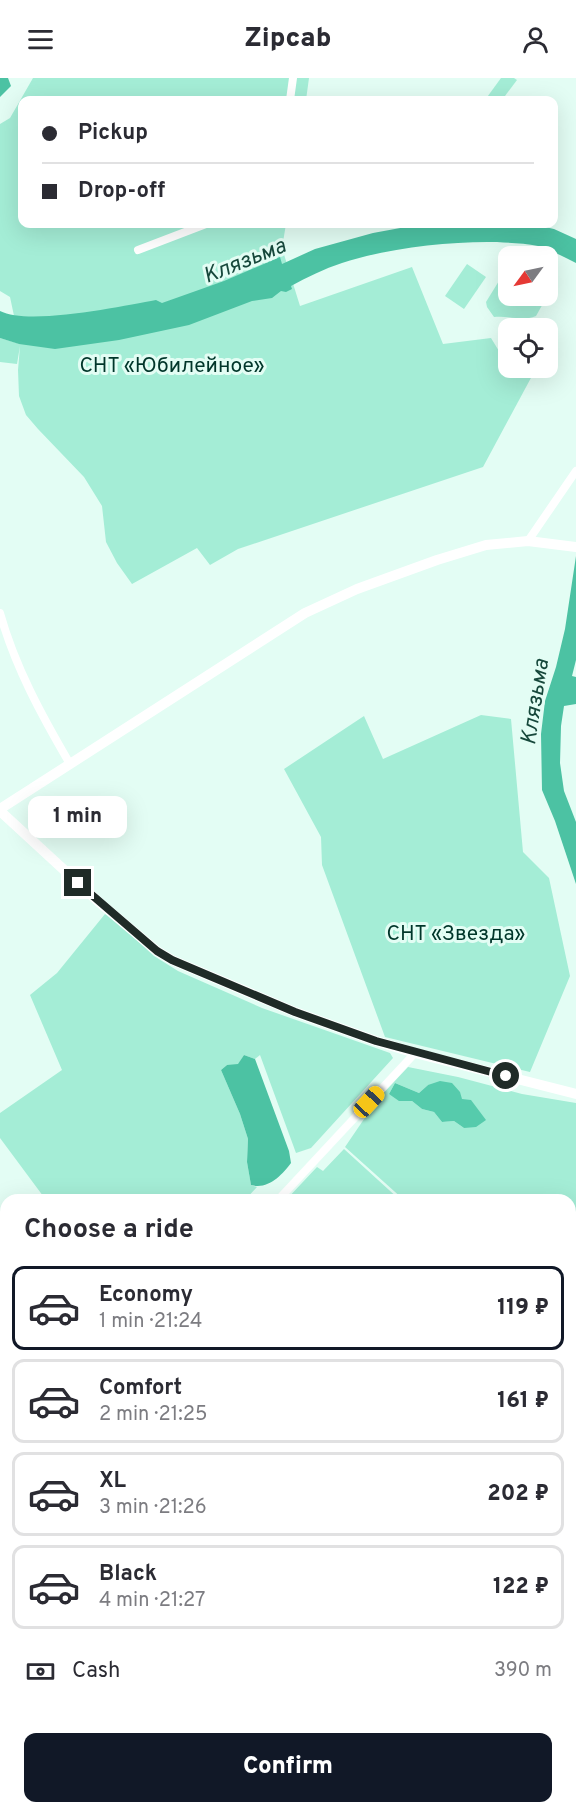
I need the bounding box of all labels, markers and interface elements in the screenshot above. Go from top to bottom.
text: Zipcab [245,22,331,56]
icon: menu [24,23,57,56]
icon: person [519,23,552,56]
text: Pickup [78,120,148,147]
text: Drop-off [78,178,165,205]
water label: Клязьма [200,233,291,291]
north arrow [498,246,558,306]
map controls [498,246,558,378]
button: locate [498,318,558,378]
park label: СНТ «Юбилейное» [79,353,265,380]
water label: Клязьма [516,656,556,747]
callout: 1 min [28,796,128,838]
text: 1 min [53,804,102,830]
route end [64,869,91,896]
park label: СНТ «Звезда» [387,921,526,948]
route start [492,1062,519,1089]
car [350,1083,388,1121]
text: Choose a ride [24,1213,194,1247]
icon: car [27,1281,81,1335]
text: Economy [99,1282,193,1309]
text: 119 ₽ [497,1295,549,1322]
text: 1 min · 21:24 [99,1309,203,1335]
icon: car [27,1374,81,1428]
text: Comfort [99,1375,182,1402]
text: 161 ₽ [497,1388,549,1415]
text: 2 min · 21:25 [99,1402,207,1428]
icon: car [27,1467,81,1521]
text: XL [99,1468,126,1495]
text: 202 ₽ [487,1481,549,1508]
text: 3 min · 21:26 [99,1495,207,1521]
icon: car [27,1560,81,1614]
text: Black [99,1561,157,1588]
text: 122 ₽ [493,1574,549,1601]
text: 4 min · 21:27 [99,1588,205,1614]
icon: cash [24,1655,57,1688]
text: Cash [72,1658,121,1685]
text: 390 m [494,1658,552,1684]
button: Confirm [24,1733,552,1802]

